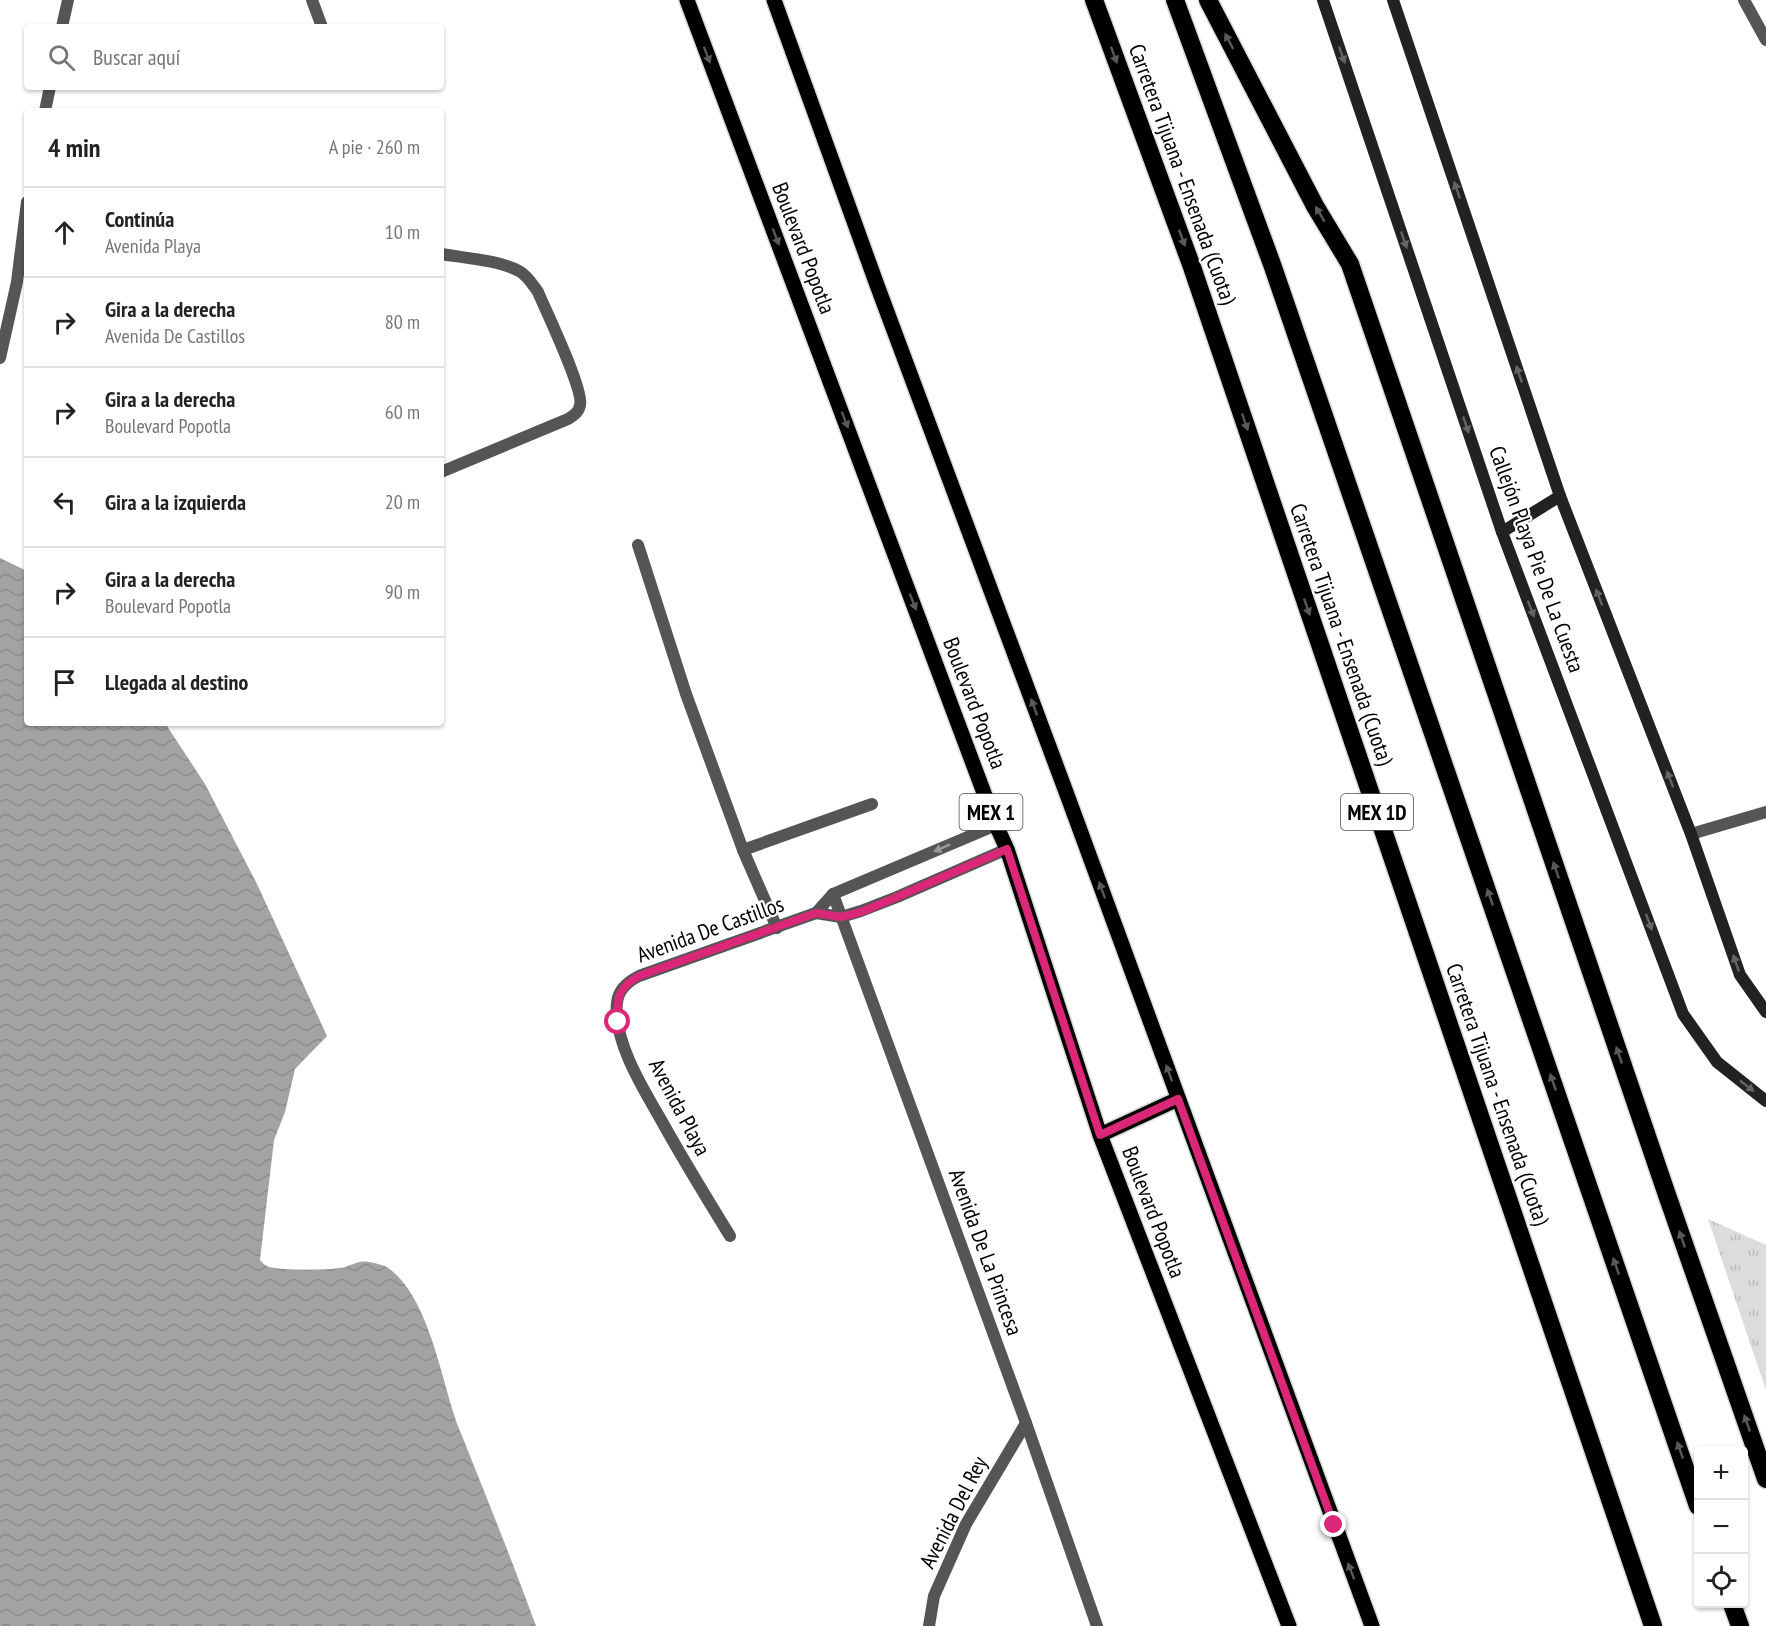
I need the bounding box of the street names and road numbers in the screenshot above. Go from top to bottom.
street label: Carretera Tijuana - Ensenada (Cuota) [1123,40,1243,309]
street label: Boulevard Popotla [766,178,842,318]
street label: Callejón Playa Pie De La Cuesta [1483,442,1591,676]
street label: Carretera Tijuana - Ensenada (Cuota) [1284,500,1400,769]
street label: Boulevard Popotla [937,633,1013,773]
road number: MEX 1 [960,794,1022,830]
road number: MEX 1D [1341,794,1413,830]
street label: Avenida De Castillos [633,889,787,969]
street label: Carretera Tijuana - Ensenada (Cuota) [1440,960,1556,1229]
street label: Avenida Playa [643,1054,717,1160]
street label: Boulevard Popotla [1116,1142,1192,1282]
street label: Avenida De La Princesa [943,1165,1029,1339]
street label: Avenida Del Rey [913,1451,993,1573]

